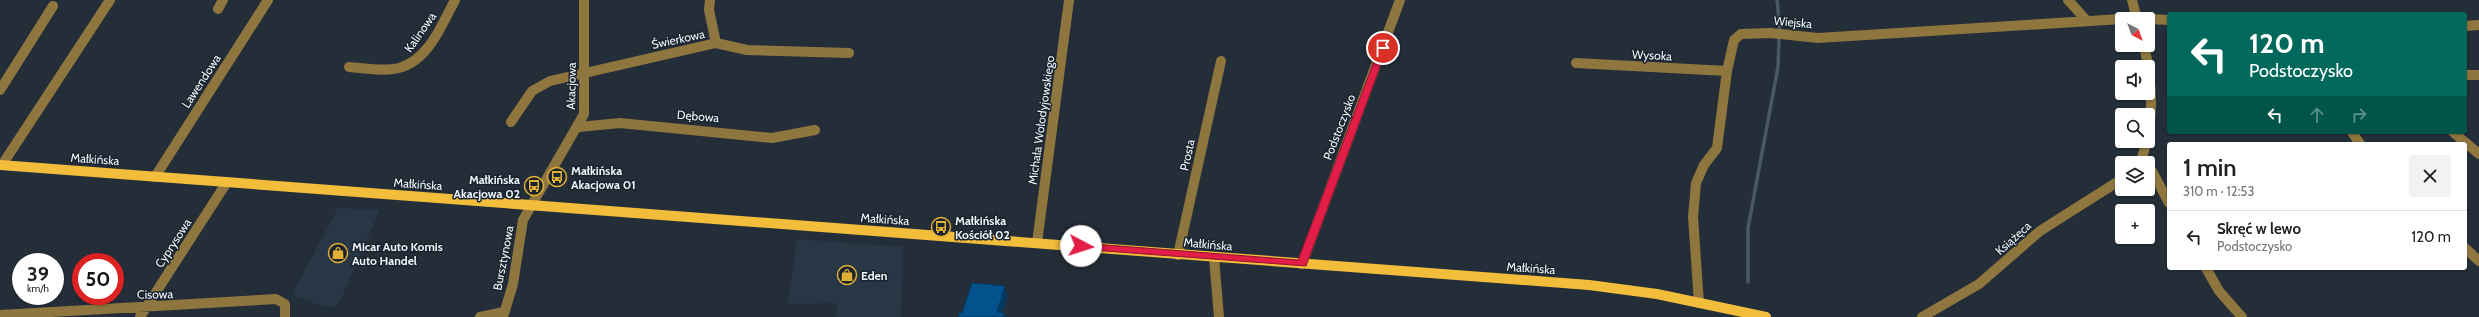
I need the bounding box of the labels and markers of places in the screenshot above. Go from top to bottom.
pin [1366,31,1400,65]
place label: Małkińska Akacjowa 01 [571,163,636,192]
bus stop icon: Małkińska Akacjowa 01 [546,166,568,188]
place label: Małkińska Akacjowa 02 [453,172,520,201]
bus stop icon: Małkińska Akacjowa 02 [523,175,545,197]
place label: Małkińska Kościół 02 [955,213,1010,242]
bus stop icon: Małkińska Kościół 02 [930,216,952,238]
place label: Micar Auto Komis Auto Handel [352,239,443,268]
shop icon: Micar Auto Komis Auto Handel [327,242,349,264]
shop icon: Eden [836,264,858,286]
place label: Eden [861,268,887,283]

